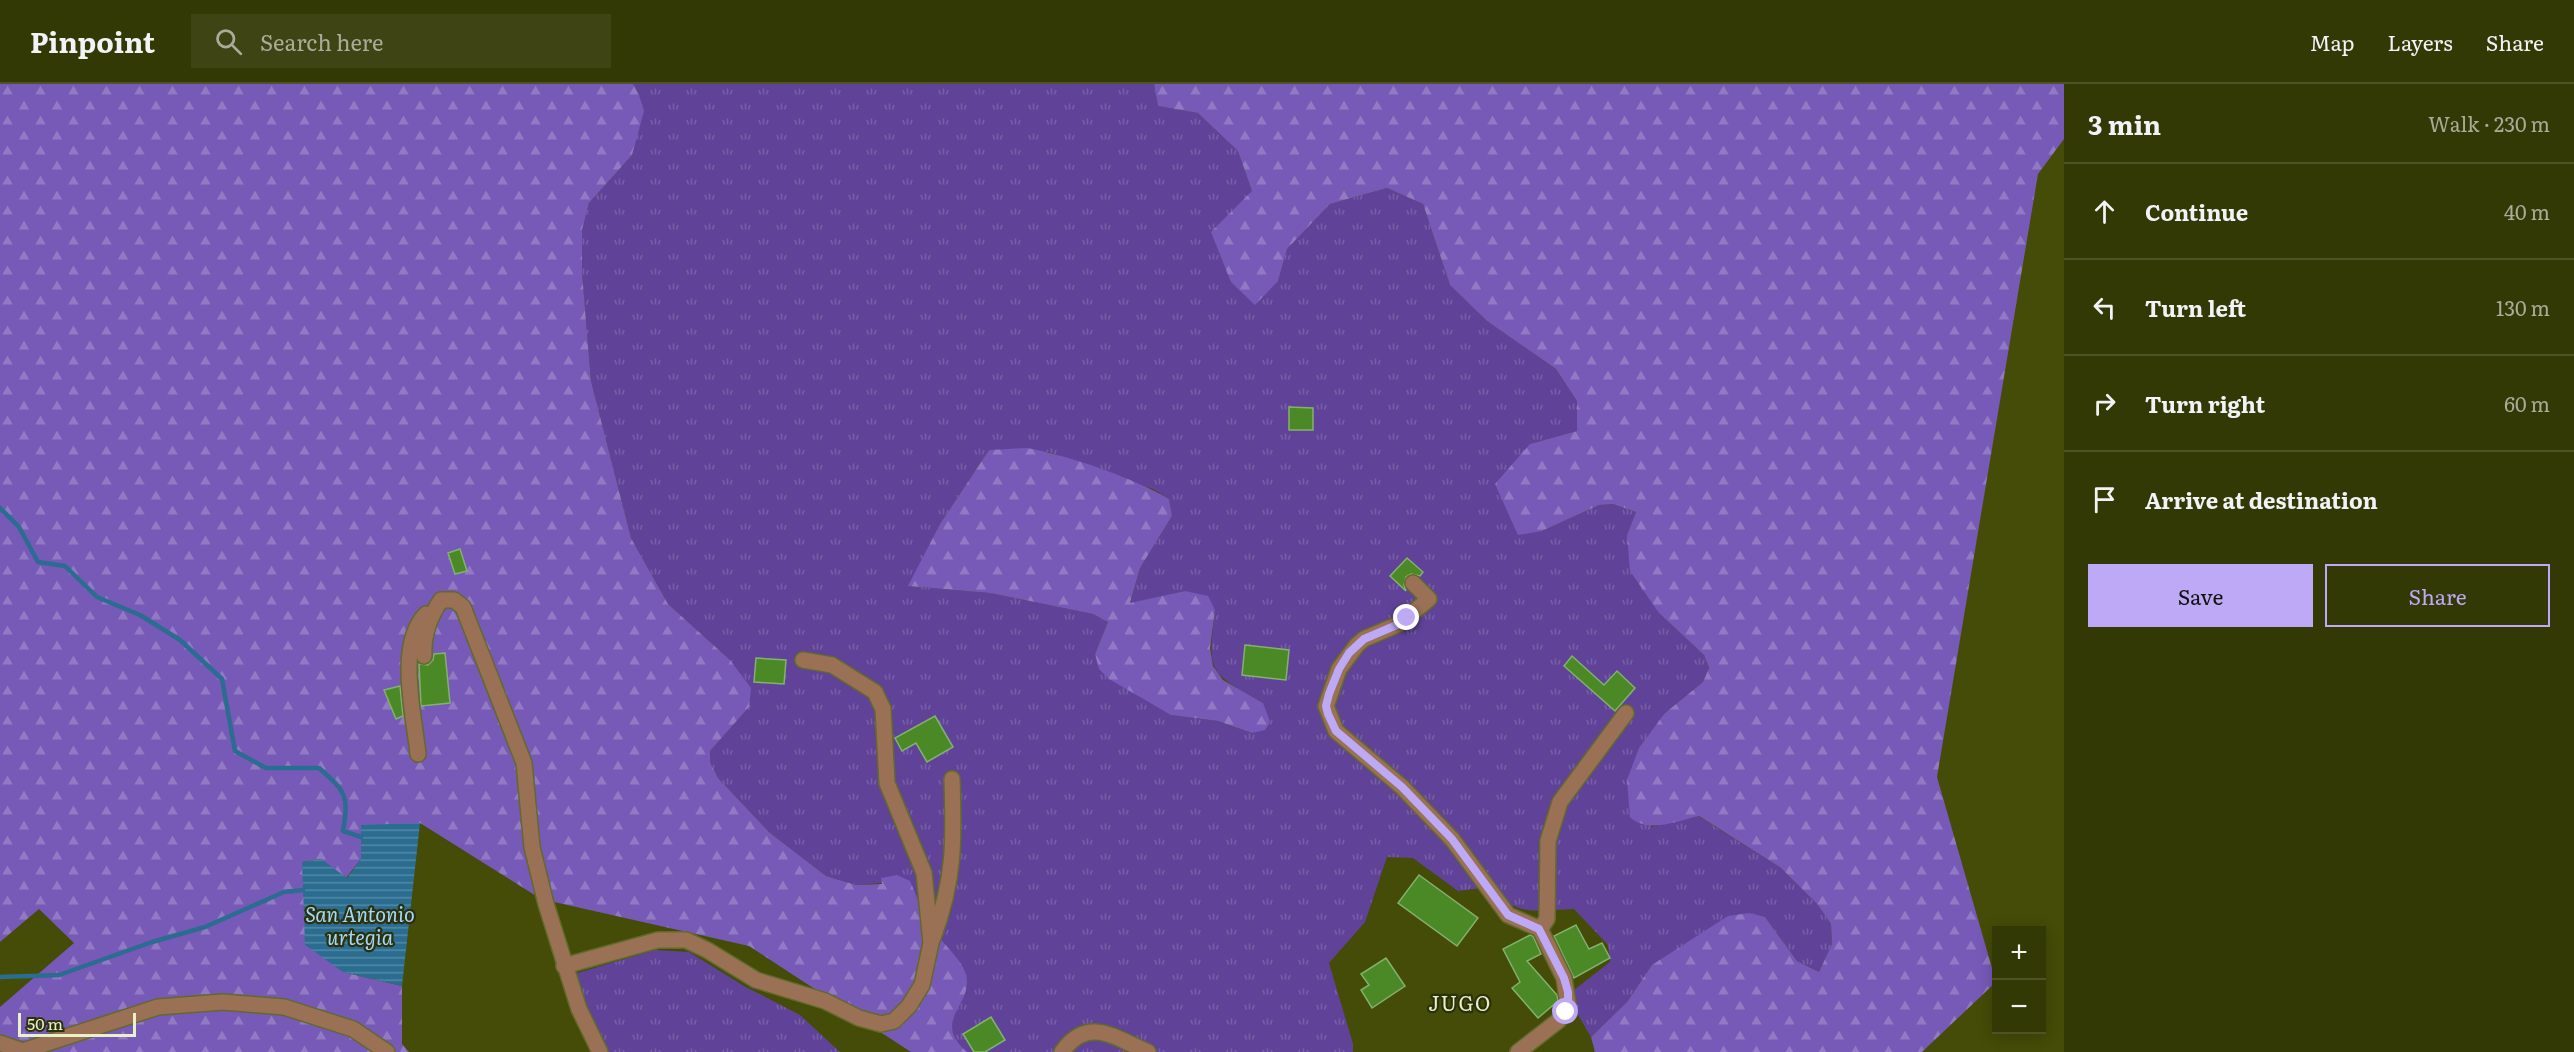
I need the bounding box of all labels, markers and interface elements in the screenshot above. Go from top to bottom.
search box [191,14,611,68]
text: Pinpoint [30,20,155,62]
icon: search [212,25,245,58]
text: Search here [260,25,383,58]
text: Map [2310,26,2355,57]
text: Layers [2388,26,2453,57]
text: Share [2486,26,2544,57]
text: 3 min [2088,104,2161,143]
text: Walk · 230 m [2428,108,2550,138]
icon: ahead [2088,195,2121,228]
text: Continue [2145,195,2248,228]
text: 40 m [2504,196,2550,226]
icon: left [2088,291,2121,324]
text: Turn left [2145,291,2246,324]
text: 130 m [2496,292,2550,322]
icon: right [2088,387,2121,420]
text: Turn right [2145,387,2265,420]
text: 60 m [2504,388,2550,418]
icon: arrive [2088,483,2121,516]
text: Arrive at destination [2145,483,2378,516]
button: Save [2088,564,2313,627]
button: Share [2325,564,2550,627]
route end [1393,604,1419,630]
water label: San Antonio urtegia [305,898,415,951]
map controls [1992,926,2046,1034]
button: + [1992,926,2046,980]
button: − [1992,980,2046,1034]
district label: JUGO [1428,987,1492,1017]
route start [1552,998,1578,1024]
scale bar [18,1010,136,1038]
text: 50 m [27,1011,63,1035]

